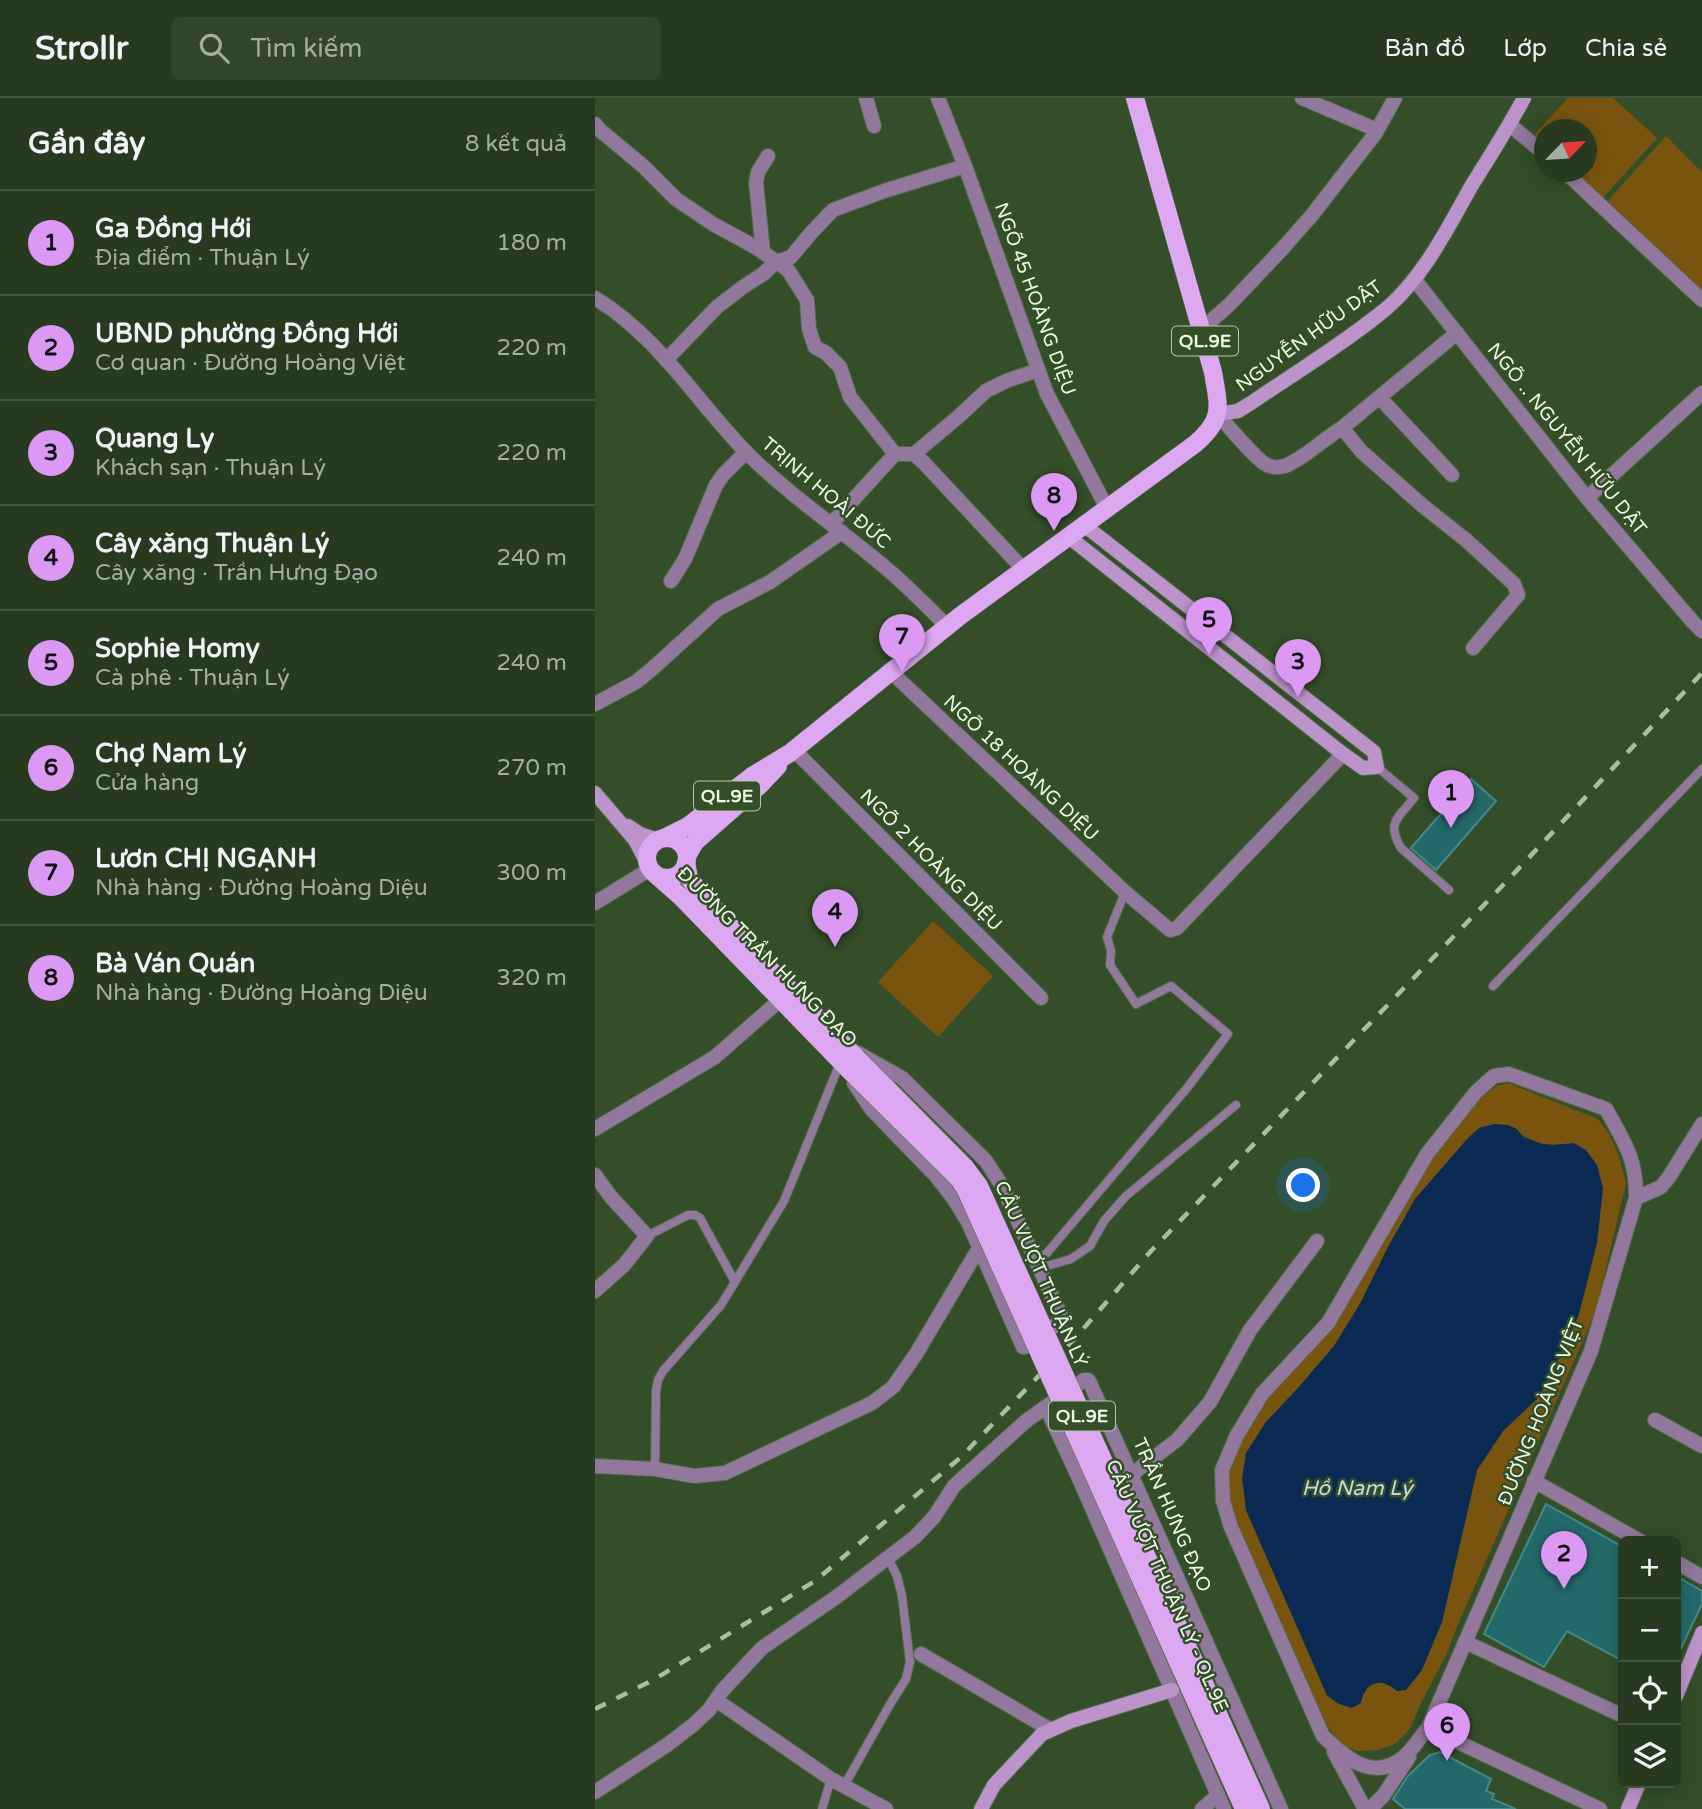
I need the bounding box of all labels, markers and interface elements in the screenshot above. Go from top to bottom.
search box [171,17,661,80]
text: Strollr [35,29,129,68]
icon: search [195,29,233,67]
text: Tìm kiếm [251,33,362,64]
text: Bản đồ [1384,34,1465,63]
text: Lớp [1503,34,1547,63]
text: Chia sẻ [1585,34,1667,63]
north arrow [1534,119,1597,182]
text: Gần đây [28,125,145,162]
text: 8 kết quả [465,130,567,158]
street label: NGÕ 45 HOÀNG DIỆU [990,199,1081,398]
text: Ga Đồng Hới [95,213,252,244]
text: 1 [44,229,58,257]
text: 180 m [497,229,567,257]
text: Địa điểm · Thuận Lý [95,244,310,272]
street label: NGUYỄN HỮU DẬT [1230,274,1387,396]
text: UBND phường Đồng Hới [95,318,398,349]
road number: QL.9E [1172,327,1238,356]
text: 2 [44,334,58,362]
text: 220 m [497,334,567,362]
street label: NGÕ .. NGUYỄN HỮU DẬT [1483,338,1653,540]
text: Cơ quan · Đường Hoàng Việt [95,349,406,377]
text: Quang Ly [95,423,214,454]
street label: TRỊNH HOÀI ĐỨC [757,432,895,553]
text: 3 [44,439,58,467]
text: 220 m [497,439,567,467]
text: Khách sạn · Thuận Lý [95,454,326,482]
pin: 8 [1031,473,1077,531]
text: Cây xăng Thuận Lý [95,528,329,559]
text: 4 [44,544,58,572]
text: 240 m [497,544,567,572]
text: Cây xăng · Trần Hưng Đạo [95,559,378,587]
pin: 5 [1186,597,1232,655]
pin: 7 [879,614,925,672]
text: Sophie Homy [95,633,260,664]
pin: 3 [1275,639,1321,697]
text: 5 [44,649,58,677]
text: 240 m [497,649,567,677]
text: Cà phê · Thuận Lý [95,664,290,692]
street label: NGÕ 18 HOÀNG DIỆU [939,690,1104,845]
text: Chợ Nam Lý [95,738,247,769]
text: 6 [44,754,58,782]
text: 270 m [497,754,567,782]
text: Cửa hàng [95,769,199,797]
pin: 1 [1428,770,1474,828]
road number: QL.9E [694,782,760,810]
street label: NGÕ 2 HOÀNG DIỆU [856,784,1007,935]
text: Lươn CHỊ NGẠNH [95,843,317,874]
text: 7 [44,859,58,887]
text: 300 m [497,859,567,887]
street label: ĐƯỜNG TRẦN HƯNG ĐẠO [673,861,863,1051]
text: Nhà hàng · Đường Hoàng Diệu [95,874,428,902]
pin: 4 [812,889,858,947]
text: Bà Ván Quán [95,948,255,979]
text: 8 [44,964,58,992]
text: 320 m [497,964,567,992]
text: Nhà hàng · Đường Hoàng Diệu [95,979,428,1007]
your location [1286,1168,1320,1202]
street label: CẦU VƯỢT THUẬN LÝ [990,1177,1094,1370]
street label: ĐƯỜNG HOÀNG VIỆT [1493,1315,1589,1509]
road number: QL.9E [1049,1401,1115,1430]
street label: TRẦN HƯNG ĐẠO [1128,1434,1218,1595]
street label: CẦU VƯỢT THUẬN LÝ - QL.9E [1101,1455,1235,1716]
water label: Hồ Nam Lý [1302,1476,1415,1501]
pin: 2 [1541,1531,1587,1589]
map controls [1618,1536,1681,1788]
button: + [1618,1536,1681,1599]
button: − [1618,1599,1681,1662]
button: locate [1618,1662,1681,1725]
pin: 6 [1424,1703,1470,1761]
button: layers [1618,1725,1681,1788]

